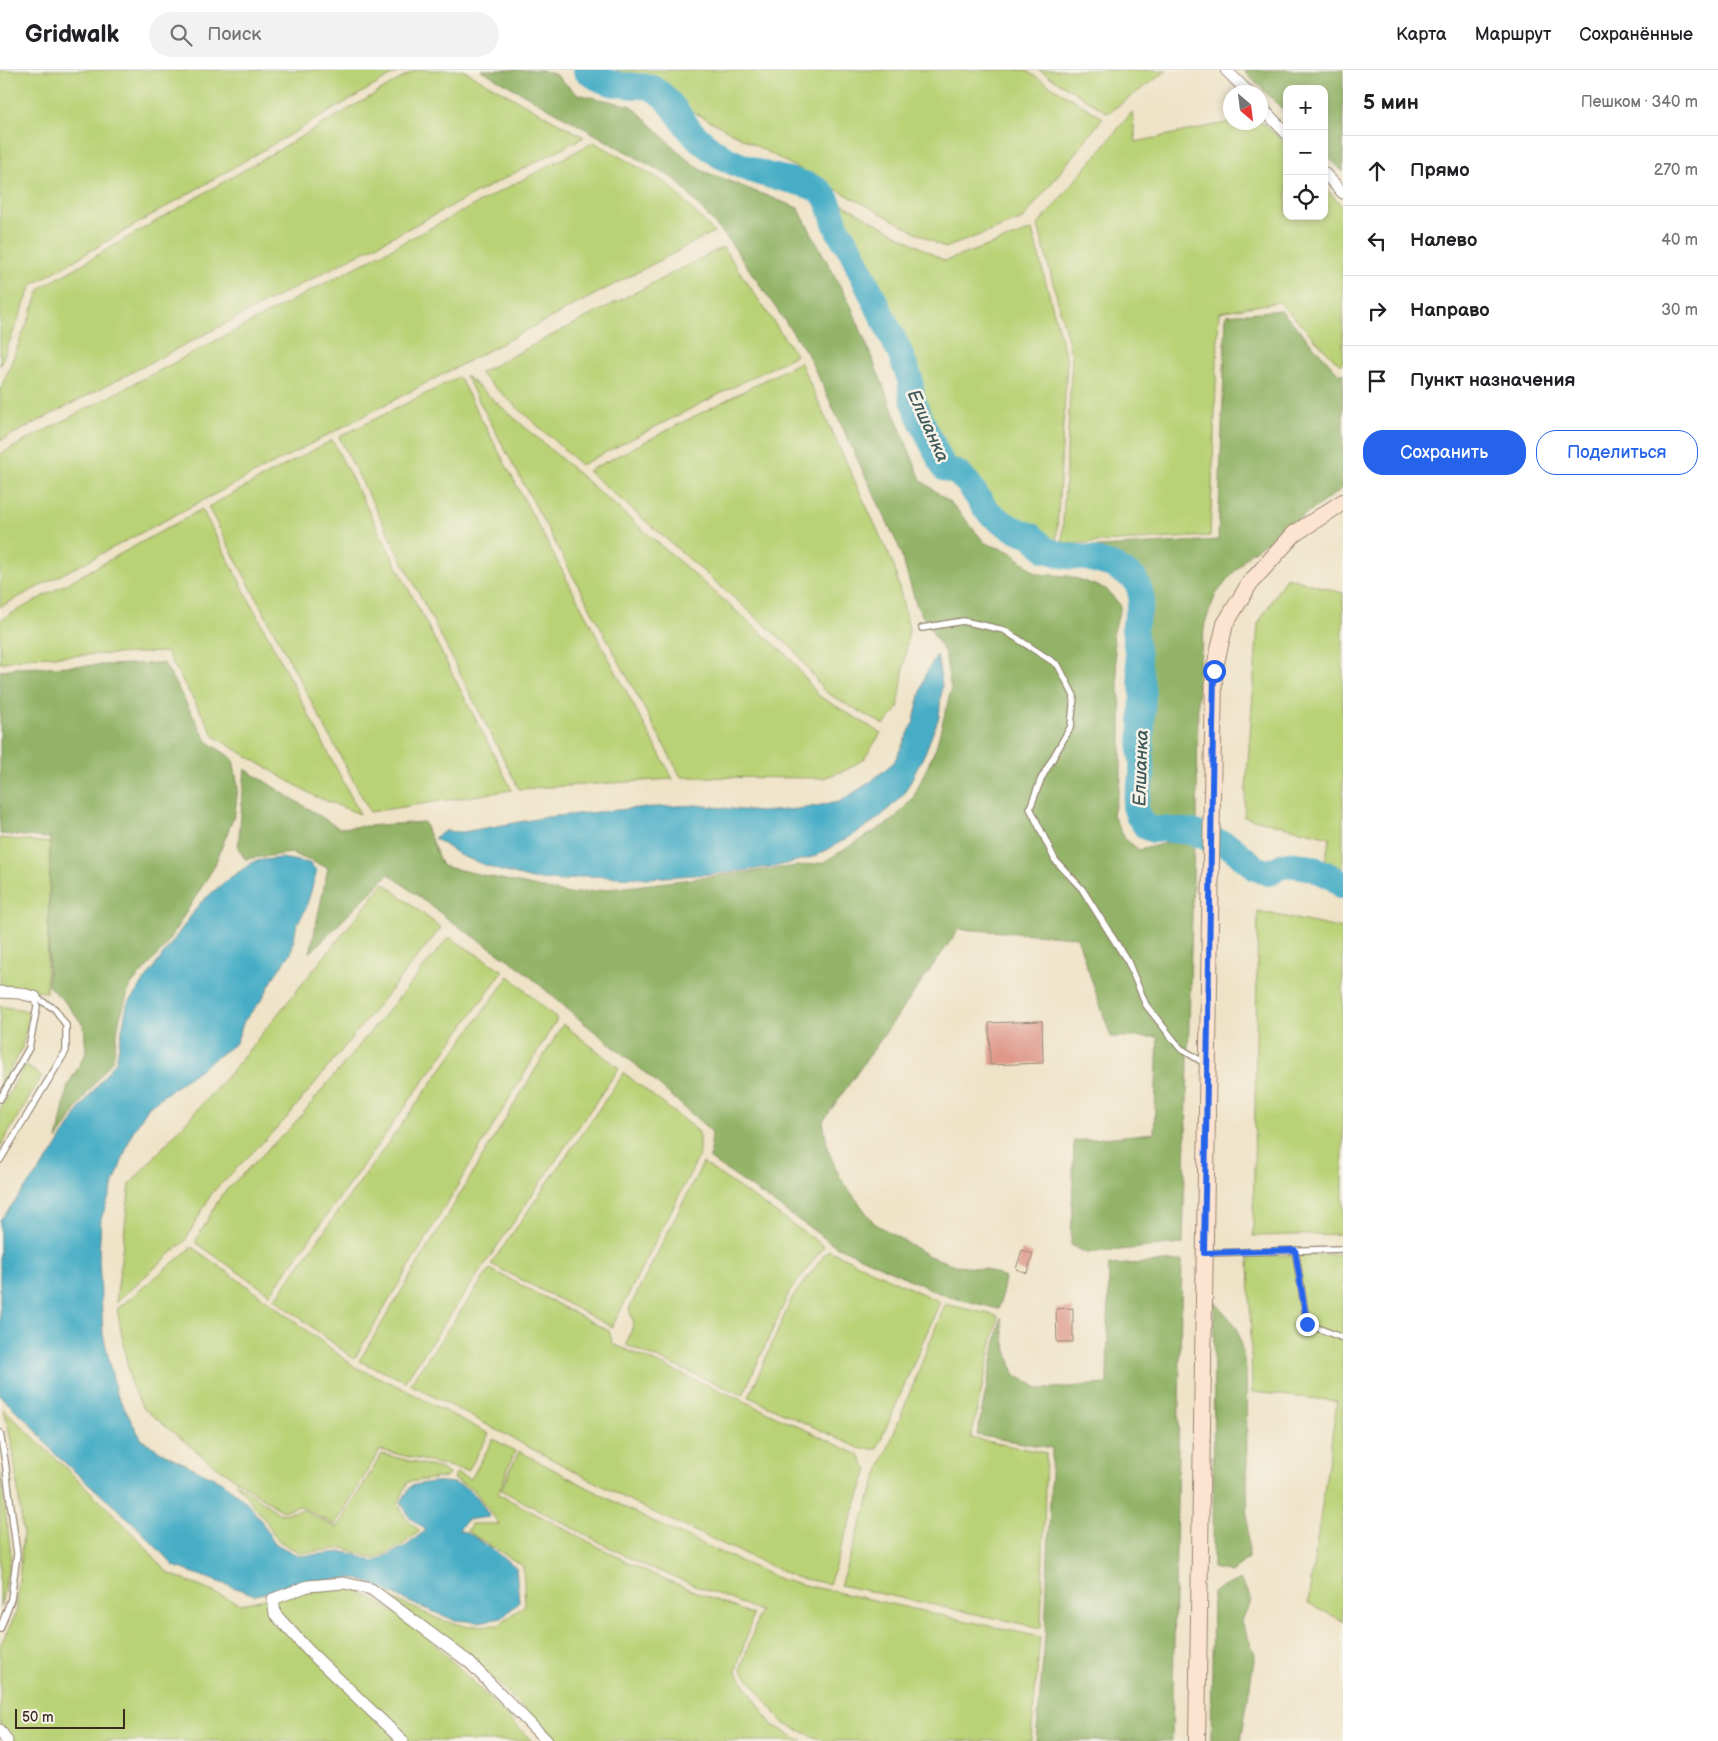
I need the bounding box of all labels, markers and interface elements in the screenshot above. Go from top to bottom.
search box [149,12,499,57]
text: Gridwalk [25,20,119,49]
icon: search [167,21,195,49]
text: Поиск [207,23,261,46]
text: Карта [1396,24,1447,45]
text: Маршрут [1475,24,1551,45]
text: Сохранённые [1579,24,1693,45]
north arrow [1223,85,1268,130]
map controls [1283,85,1328,220]
button: + [1283,85,1328,130]
text: 5 мин [1363,90,1419,115]
text: Пешком · 340 m [1581,93,1698,112]
button: − [1283,130,1328,175]
icon: ahead [1363,157,1391,185]
text: Прямо [1410,159,1470,182]
text: 270 m [1654,161,1698,180]
button: locate [1283,175,1328,220]
icon: left [1363,227,1391,255]
text: Налево [1410,229,1477,252]
text: 40 m [1661,231,1698,250]
icon: right [1363,297,1391,325]
text: Направо [1410,299,1490,322]
text: 30 m [1661,301,1698,320]
icon: arrive [1363,367,1391,395]
text: Пункт назначения [1410,369,1575,392]
water label: Елшанка [903,387,953,465]
button: Сохранить [1363,430,1526,475]
button: Поделиться [1536,430,1698,475]
route start [1203,660,1226,683]
water label: Елшанка [1129,729,1153,807]
route end [1296,1313,1319,1336]
scale bar [15,1706,125,1729]
text: 50 m [22,1709,54,1726]

